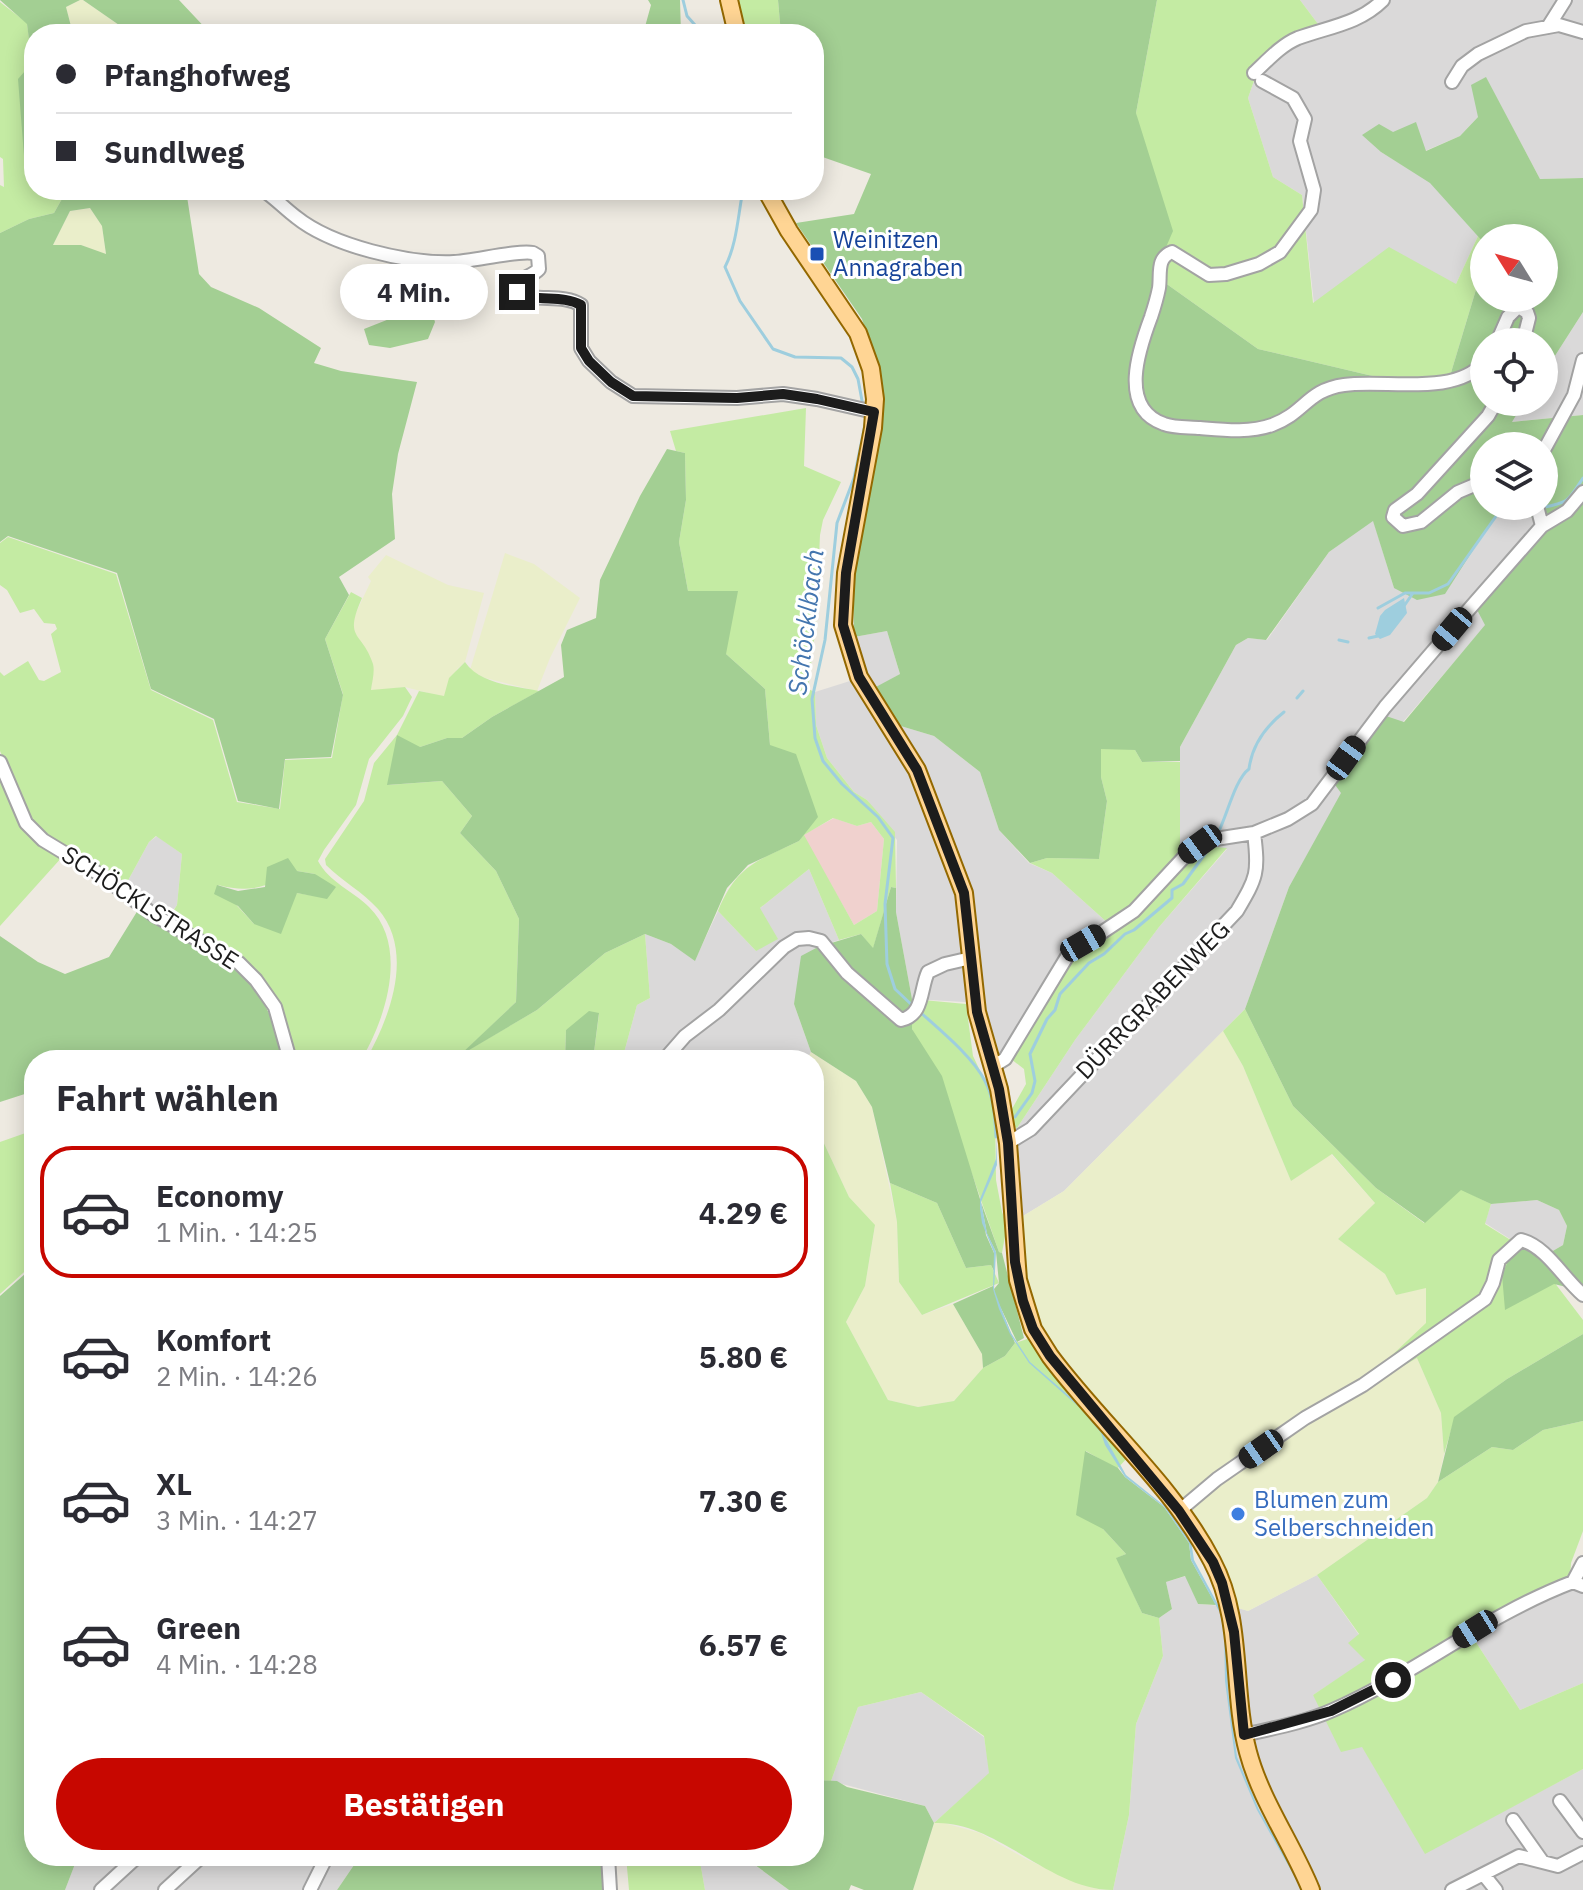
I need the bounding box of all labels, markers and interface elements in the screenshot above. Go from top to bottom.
text: Pfanghofweg [104,55,290,94]
text: Sundlweg [104,132,244,171]
place label: Weinitzen Annagraben [833,223,963,283]
north arrow [1470,224,1558,312]
map controls [1470,224,1558,520]
marker: Weinitzen Annagraben [808,245,826,263]
callout: 4 Min. [341,264,489,320]
route end [499,274,535,310]
text: 4 Min. [377,275,451,309]
button: locate [1470,328,1558,416]
button: layers [1470,432,1558,520]
water label: Schöcklbach [779,547,831,697]
car [1427,603,1477,655]
car [1322,732,1370,784]
car [1174,820,1226,868]
street label: SCHÖCKLSTRASSE [56,838,245,976]
street label: DÜRRGRABENWEG [1068,913,1236,1086]
car [1056,921,1110,965]
text: Fahrt wählen [56,1074,279,1121]
icon: car [60,1176,132,1248]
text: Economy [156,1176,284,1215]
text: 4.29 € [699,1193,788,1232]
text: 1 Min. · 14:25 [156,1215,318,1249]
icon: car [60,1320,132,1392]
text: Komfort [156,1320,271,1359]
text: 5.80 € [699,1337,788,1376]
text: 2 Min. · 14:26 [156,1359,318,1393]
car [1234,1425,1288,1473]
icon: car [60,1464,132,1536]
text: XL [156,1464,192,1503]
text: 7.30 € [699,1481,788,1520]
place label: Blumen zum Selberschneiden [1254,1483,1434,1543]
text: 3 Min. · 14:27 [156,1503,318,1537]
marker: Blumen zum Selberschneiden [1229,1505,1247,1523]
car [1448,1606,1502,1652]
icon: car [60,1608,132,1680]
text: Green [156,1608,241,1647]
text: 6.57 € [699,1625,788,1664]
text: 4 Min. · 14:28 [156,1647,318,1681]
route start [1375,1662,1411,1698]
button: Bestätigen [56,1758,792,1850]

